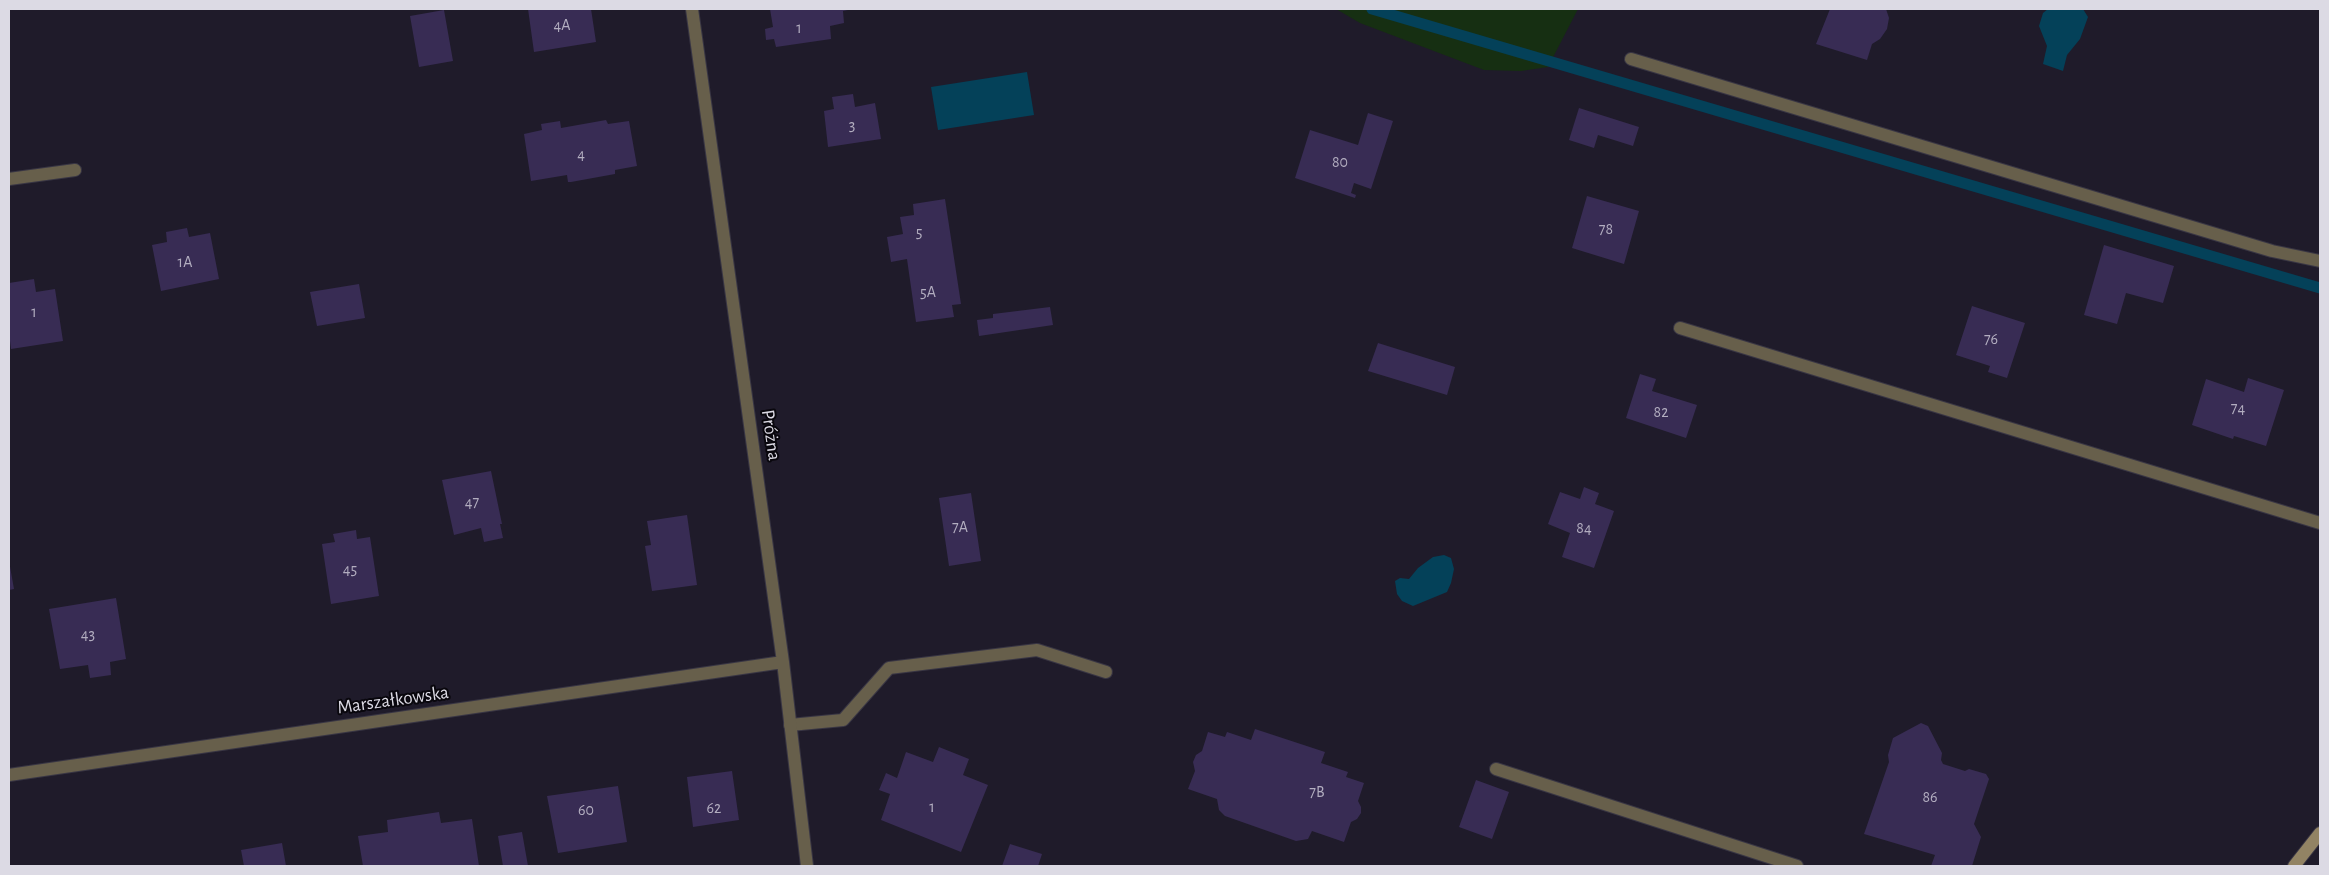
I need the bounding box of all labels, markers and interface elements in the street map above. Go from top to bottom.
house number: 4A [554,15,570,35]
house number: 1 [796,18,802,38]
house number: 3 [849,115,855,135]
house number: 4 [577,144,585,164]
house number: 80 [1332,152,1348,172]
house number: 78 [1599,219,1613,239]
house number: 5 [916,222,922,242]
house number: 1A [178,252,192,272]
house number: 5A [920,282,936,302]
house number: 1 [31,302,37,322]
house number: 76 [1984,329,1998,349]
house number: 74 [2231,398,2245,418]
house number: 82 [1654,402,1668,422]
street label: Próżna [756,408,786,462]
house number: 47 [465,492,479,512]
house number: 7A [952,517,968,537]
house number: 84 [1576,518,1592,538]
house number: 45 [343,559,357,579]
house number: 43 [81,624,95,644]
street label: Marszałkowska [336,681,450,719]
house number: 7B [1309,782,1325,802]
house number: 86 [1922,787,1938,807]
house number: 1 [929,797,935,817]
house number: 62 [707,798,721,818]
house number: 60 [578,800,594,820]

